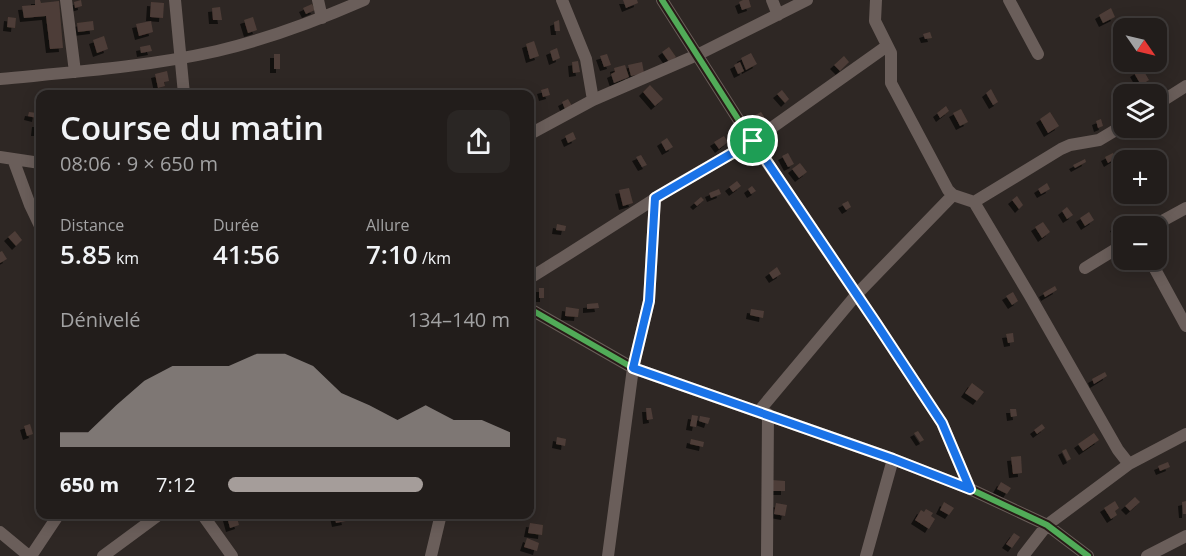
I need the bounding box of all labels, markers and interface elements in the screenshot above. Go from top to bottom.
north arrow [1113,18,1167,72]
map controls [1113,18,1167,270]
button: layers [1113,84,1167,138]
text: Course du matin [60,105,324,150]
button: share [447,110,510,173]
pin [727,115,778,166]
icon: arrive [736,124,769,157]
text: 08:06 · 9 × 650 m [60,150,218,177]
button: + [1113,150,1167,204]
text: Distance [60,214,124,236]
text: Durée [213,214,259,236]
text: Allure [366,214,410,236]
button: − [1113,216,1167,270]
text: 5.85 [60,236,112,272]
text: 41:56 [213,236,280,272]
text: 7:10 [366,236,418,272]
text: km [112,247,139,269]
text: /km [418,247,451,269]
text: Dénivelé [60,306,141,333]
text: 134–140 m [408,306,510,333]
text: 650 m [60,471,119,498]
text: 7:12 [156,471,196,498]

